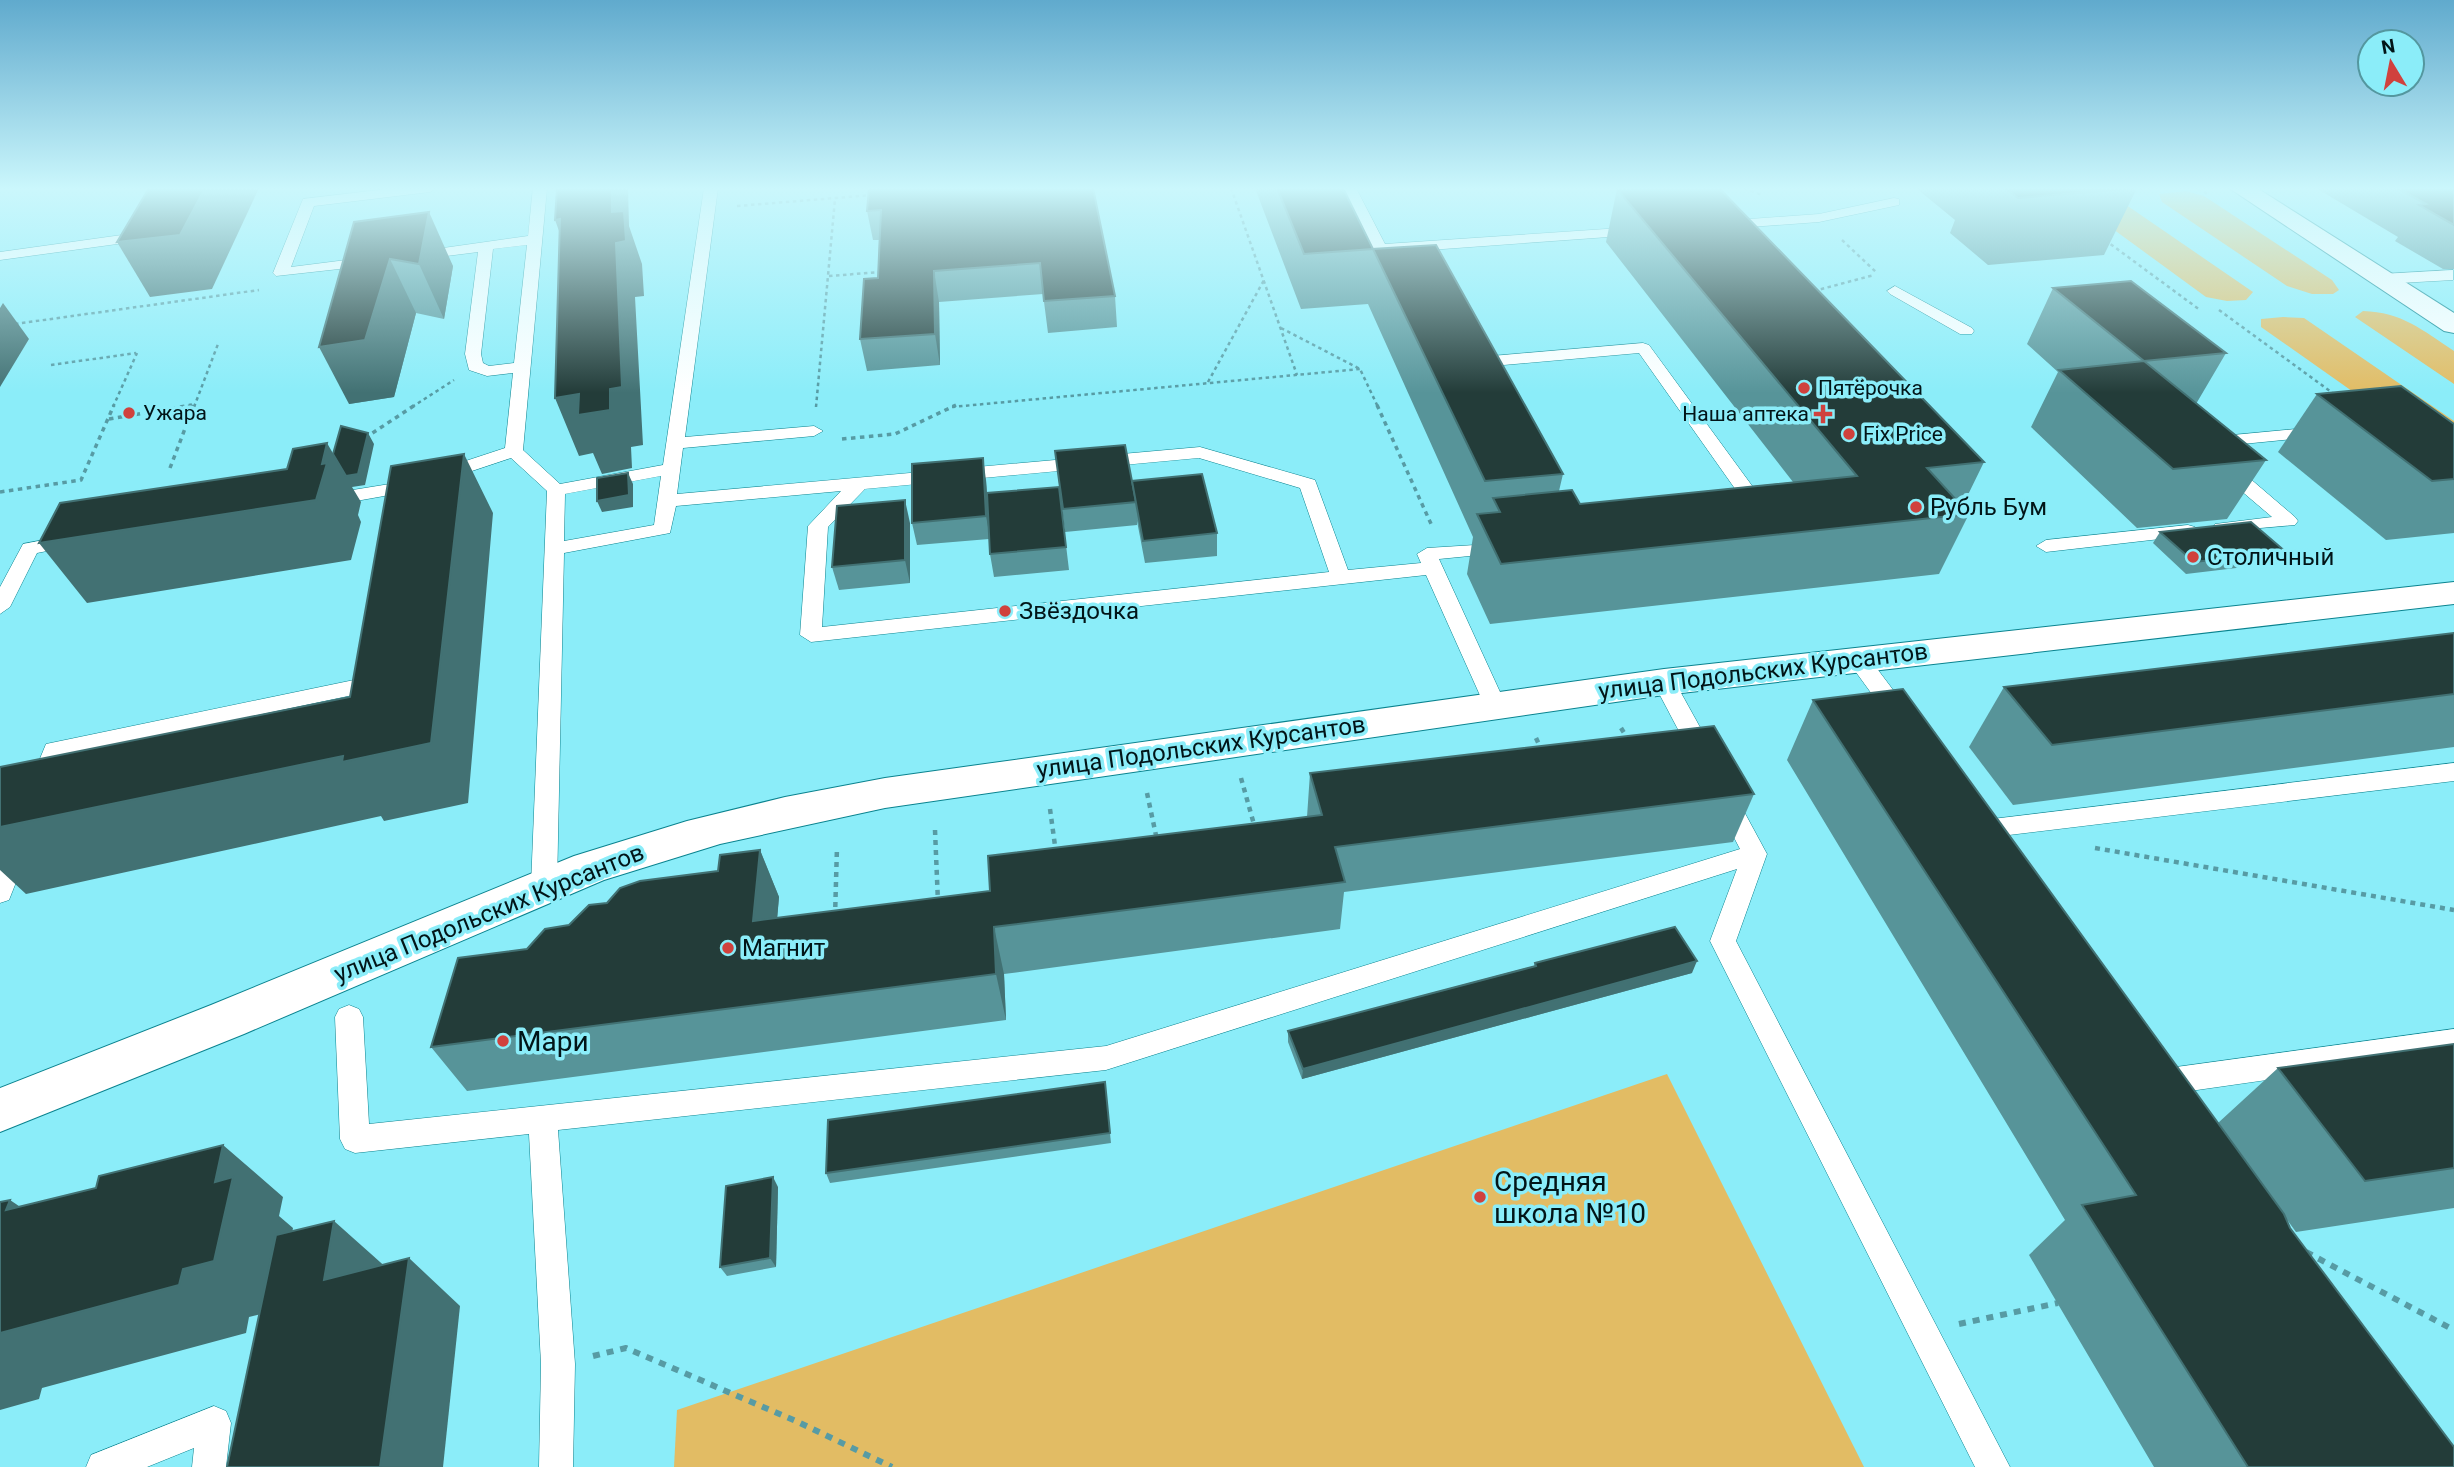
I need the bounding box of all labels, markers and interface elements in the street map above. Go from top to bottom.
north arrow [2356,28,2426,98]
text: N [2380,34,2397,59]
place label: Пятёрочка [1818,376,1923,400]
marker: Пятёрочка [1796,380,1812,396]
place label: Ужара [143,401,207,425]
place label: Наша аптека [1682,402,1809,426]
marker: Ужара [121,405,137,421]
marker: Наша аптека [1815,406,1831,422]
place label: Fix Price [1863,422,1943,446]
marker: Fix Price [1841,426,1857,442]
place label: Рубль Бум [1930,493,2047,521]
marker: Рубль Бум [1908,499,1924,515]
place label: Столичный [2207,543,2334,571]
marker: Столичный [2185,549,2201,565]
place label: Звёздочка [1019,597,1139,625]
marker: Звёздочка [997,603,1013,619]
street label: улица Подольских Курсантов [1597,637,1929,705]
street label: улица Подольских Курсантов [1035,710,1367,784]
street label: улица Подольских Курсантов [330,838,648,988]
place label: Магнит [742,934,826,962]
marker: Магнит [720,940,736,956]
place label: Мари [517,1025,589,1058]
marker: Мари [495,1033,511,1049]
place label: Средняя школа №10 [1494,1165,1646,1230]
marker: Средняя школа №10 [1472,1189,1488,1205]

